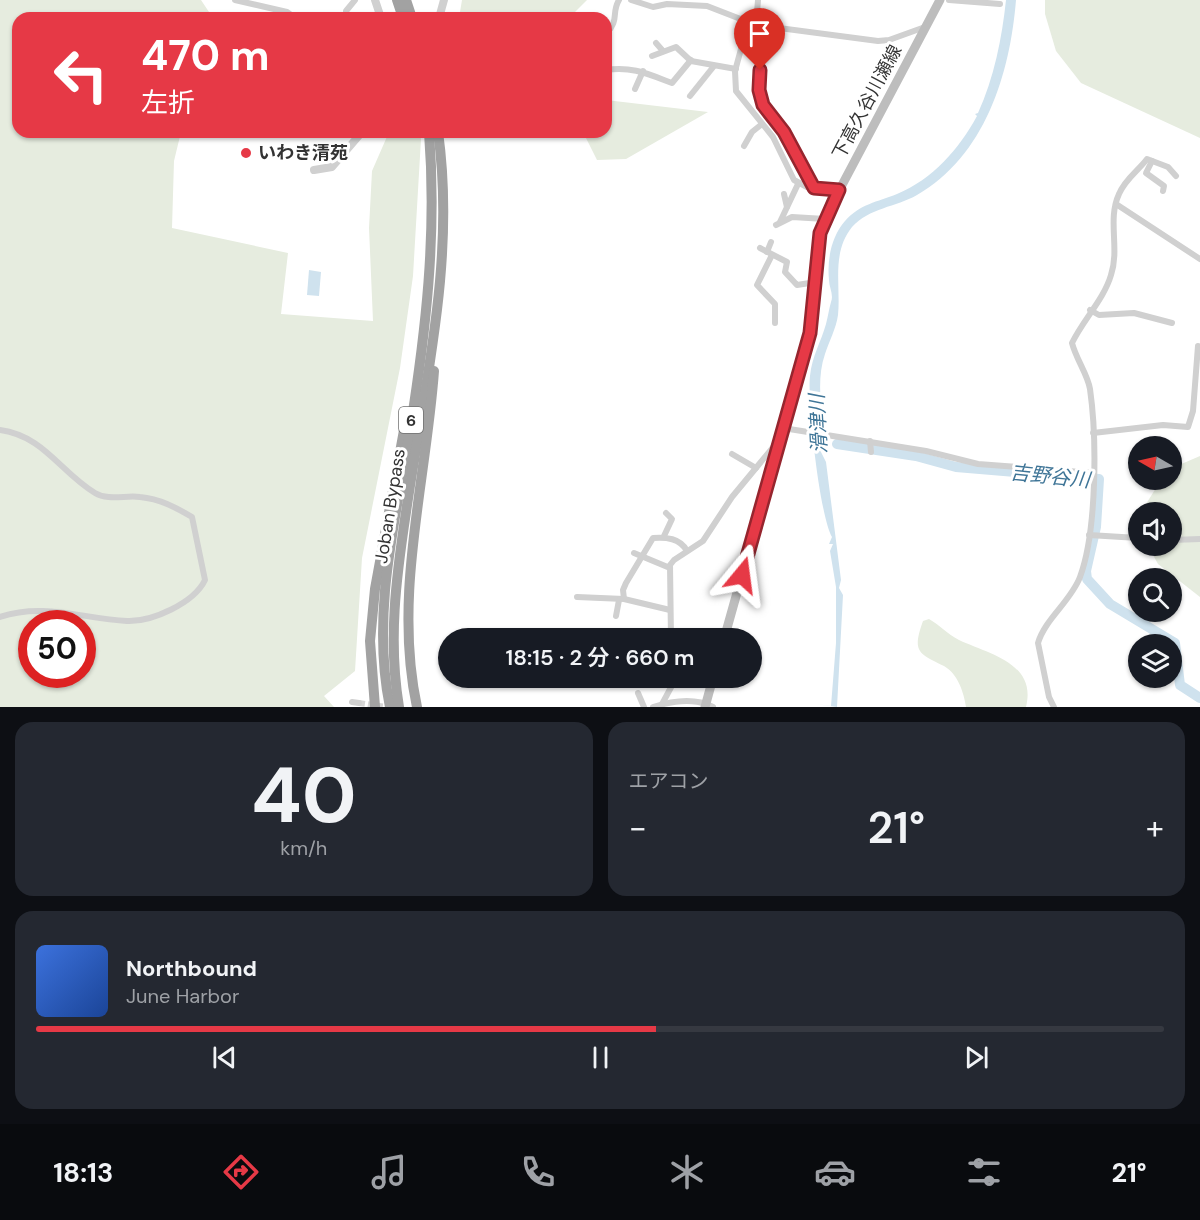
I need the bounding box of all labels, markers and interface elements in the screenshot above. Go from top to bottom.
pin [734,8,785,70]
icon: arrive [743,17,776,50]
text: 470 m [141,28,270,83]
icon: left [42,36,120,114]
street label: 下高久谷川瀬線 [827,41,907,163]
text: 左折 [141,85,195,120]
place label: いわき清苑 [258,141,348,165]
marker: いわき清苑 [239,146,253,160]
water label: 滑津川 [803,391,833,455]
road number: 6 [399,407,423,433]
north arrow [1128,436,1182,490]
map controls [1128,436,1182,688]
street label: Joban Bypass [369,447,411,565]
water label: 吉野谷川 [1009,459,1093,493]
button: sound [1128,502,1182,556]
position arrow [710,543,774,607]
button: search [1128,568,1182,622]
speed limit sign: 50 [18,610,96,688]
button: layers [1128,634,1182,688]
text: 18:15 · 2 分 · 660 m [506,643,694,672]
text: 40 [251,745,357,846]
text: エアコン [629,768,709,794]
text: 21° [867,798,925,857]
text: − [629,806,647,849]
text: + [1146,806,1164,849]
text: km/h [280,835,327,861]
text: Northbound [126,954,257,983]
text: June Harbor [126,983,239,1009]
icon: previous [208,1041,241,1074]
icon: pause [584,1041,617,1074]
icon: next [960,1041,993,1074]
icon: directions [220,1151,262,1193]
icon: music [368,1151,410,1193]
icon: phone [517,1151,559,1193]
icon: climate [666,1151,708,1193]
icon: car [814,1151,856,1193]
icon: filters [963,1151,1005,1193]
text: 18:13 [53,1155,113,1190]
text: 21° [1111,1155,1147,1190]

